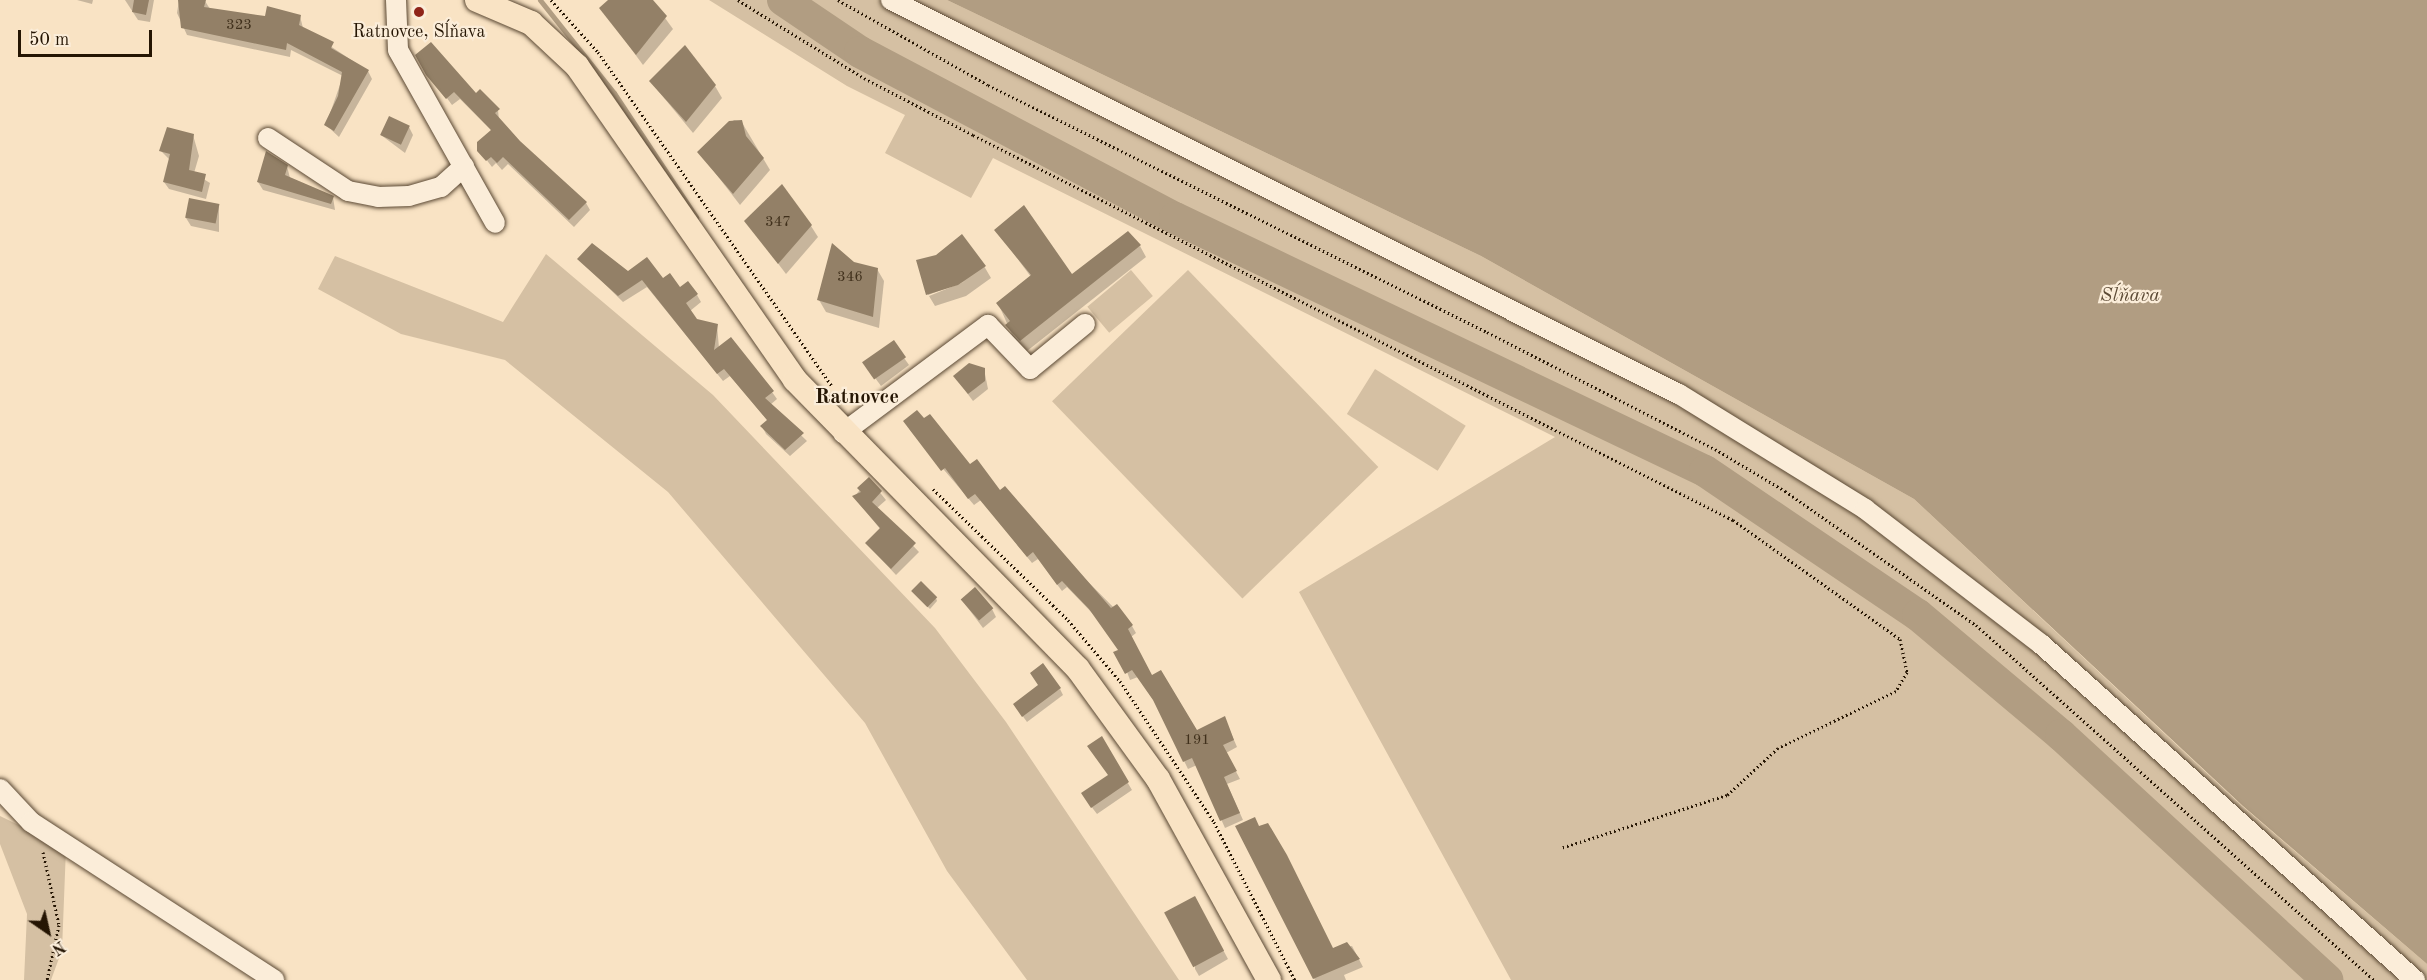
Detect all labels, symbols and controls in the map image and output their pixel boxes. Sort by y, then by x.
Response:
marker: Ratnovce, Sĺňava [412,5,426,19]
house number: 323 [226,17,252,35]
scale bar [21,18,154,56]
place label: Ratnovce, Sĺňava [353,21,485,43]
text: 50 m [29,31,69,49]
house number: 347 [765,214,791,232]
house number: 346 [837,269,863,287]
water label: Sĺňava [2100,284,2160,308]
district label: Ratnovce [815,385,899,411]
house number: 191 [1184,732,1210,750]
north arrow [18,902,78,962]
text: N [49,937,68,957]

